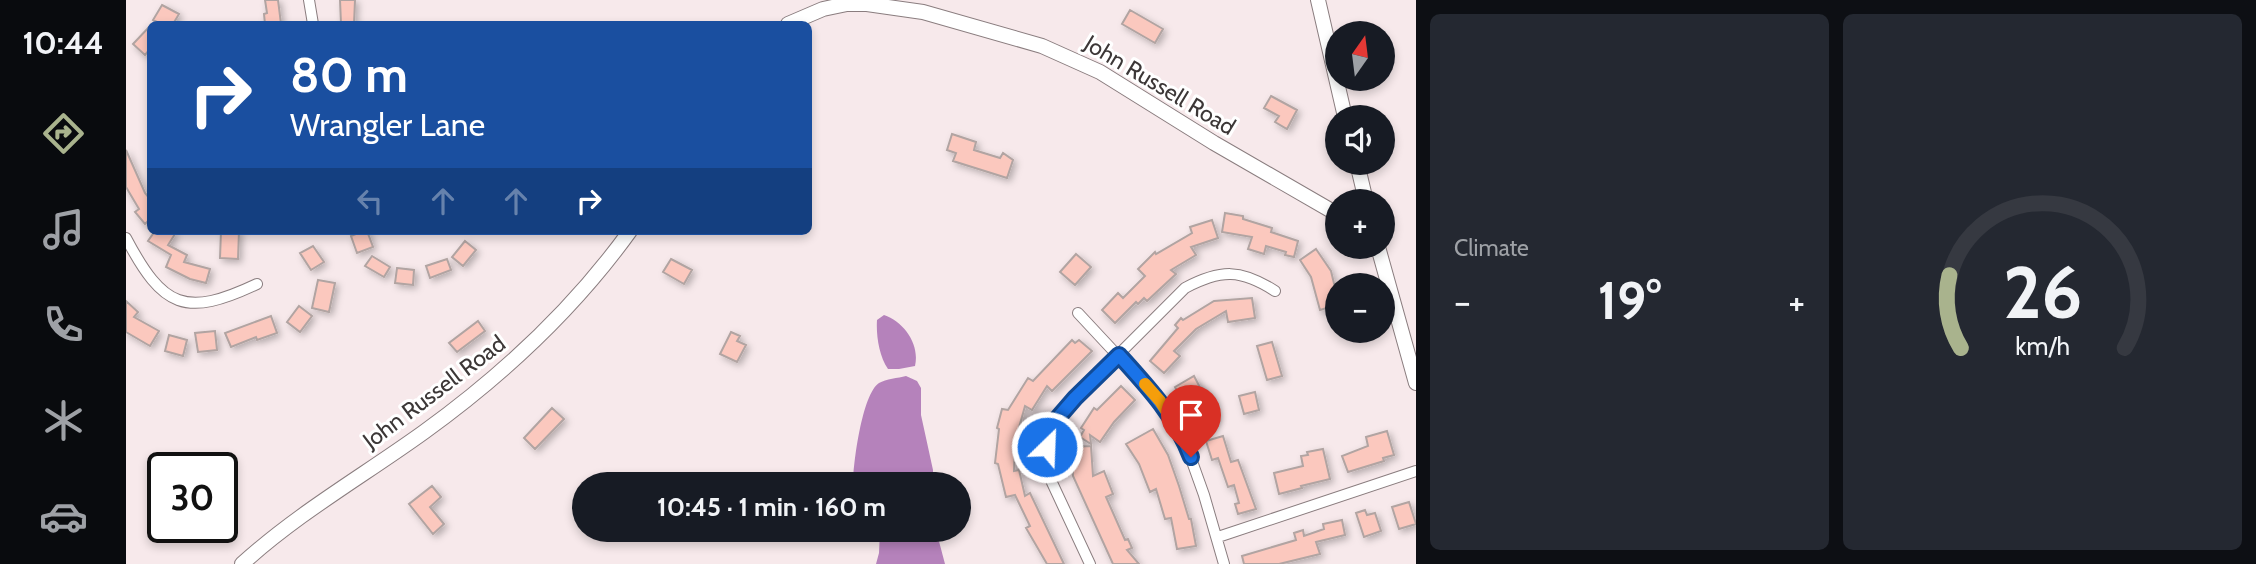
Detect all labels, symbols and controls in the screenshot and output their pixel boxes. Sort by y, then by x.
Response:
north arrow [1325,21,1395,91]
map controls [1325,21,1395,343]
text: 10:44 [22,23,104,62]
street label: John Russell Road [1079,28,1241,141]
text: 80 m [290,45,408,104]
icon: right [175,49,266,140]
text: Wrangler Lane [290,105,485,144]
button: sound [1325,105,1395,175]
icon: directions [39,109,88,158]
icon: left [351,182,389,220]
icon: ahead [424,182,462,220]
icon: ahead [497,182,535,220]
icon: right [570,182,608,220]
button: + [1325,189,1395,259]
icon: music [39,205,88,254]
text: Climate [1454,234,1529,262]
text: 26 [2003,248,2082,336]
text: 19° [1598,269,1661,332]
button: − [1325,273,1395,343]
text: − [1454,278,1471,325]
text: + [1788,278,1805,325]
icon: phone [39,300,88,349]
street label: John Russell Road [356,329,511,455]
text: km/h [2015,331,2070,361]
pin [1161,385,1221,457]
icon: climate [39,396,88,445]
icon: arrive [1172,396,1210,434]
position arrow [1010,410,1084,484]
speed limit sign: 30 [147,452,238,543]
text: 10:45 · 1 min · 160 m [657,491,886,523]
icon: car [39,492,88,541]

